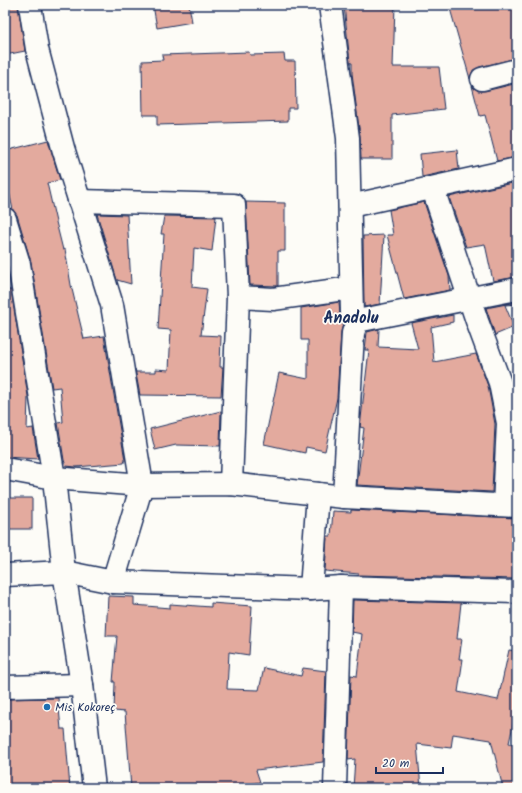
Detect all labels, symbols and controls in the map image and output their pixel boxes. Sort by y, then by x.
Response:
district label: Anadolu [323,306,379,331]
place label: Mis Kokoreç [55,698,116,717]
marker: Mis Kokoreç [42,702,52,712]
scale bar [376,749,443,775]
text: 20 m [382,754,410,773]

